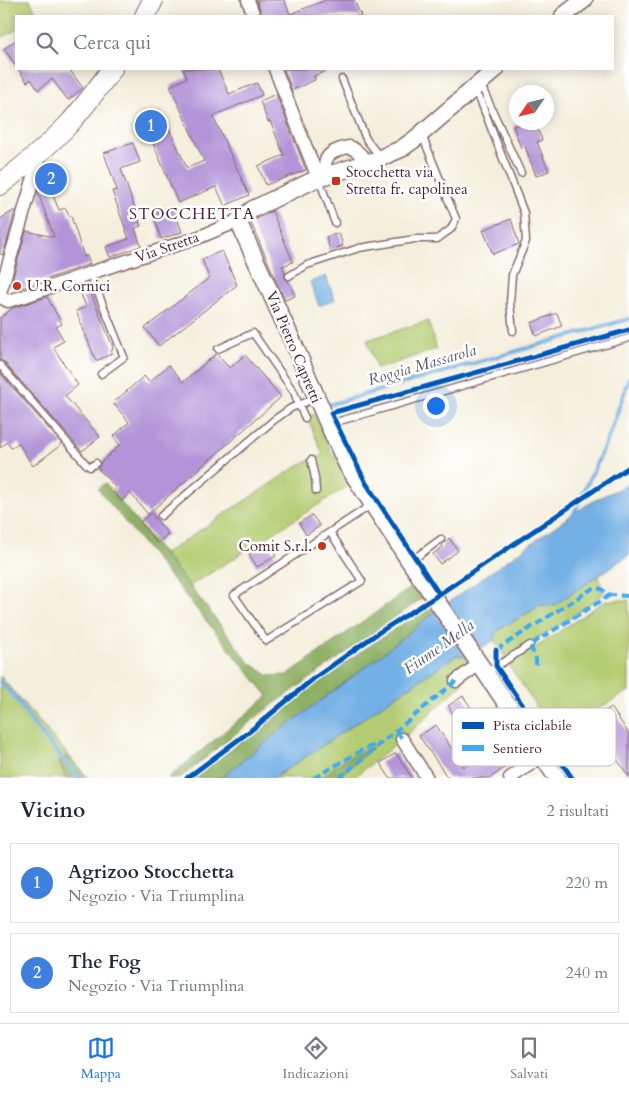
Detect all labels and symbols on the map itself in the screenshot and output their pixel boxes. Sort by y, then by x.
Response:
north arrow [509,85,554,130]
pin: 1 [135,107,167,145]
pin: 2 [35,160,67,198]
place label: Stocchetta via Stretta fr. capolinea [346,162,468,199]
marker: Stocchetta via Stretta fr. capolinea [330,175,342,187]
district label: STOCCHETTA [129,203,255,225]
street label: Via Stretta [132,227,202,267]
place label: U.R. Cornici [27,276,110,296]
marker: U.R. Cornici [11,280,23,292]
street label: Via Pietro Capretti [261,288,327,406]
water label: Roggia Massarola [365,339,479,391]
your location [423,393,449,419]
place label: Comit S.r.l. [239,536,312,556]
marker: Comit S.r.l. [316,540,328,552]
water label: Fiume Mella [399,615,479,679]
legend [452,708,616,766]
text: Pista ciclabile [493,716,572,735]
text: Sentiero [493,739,542,758]

